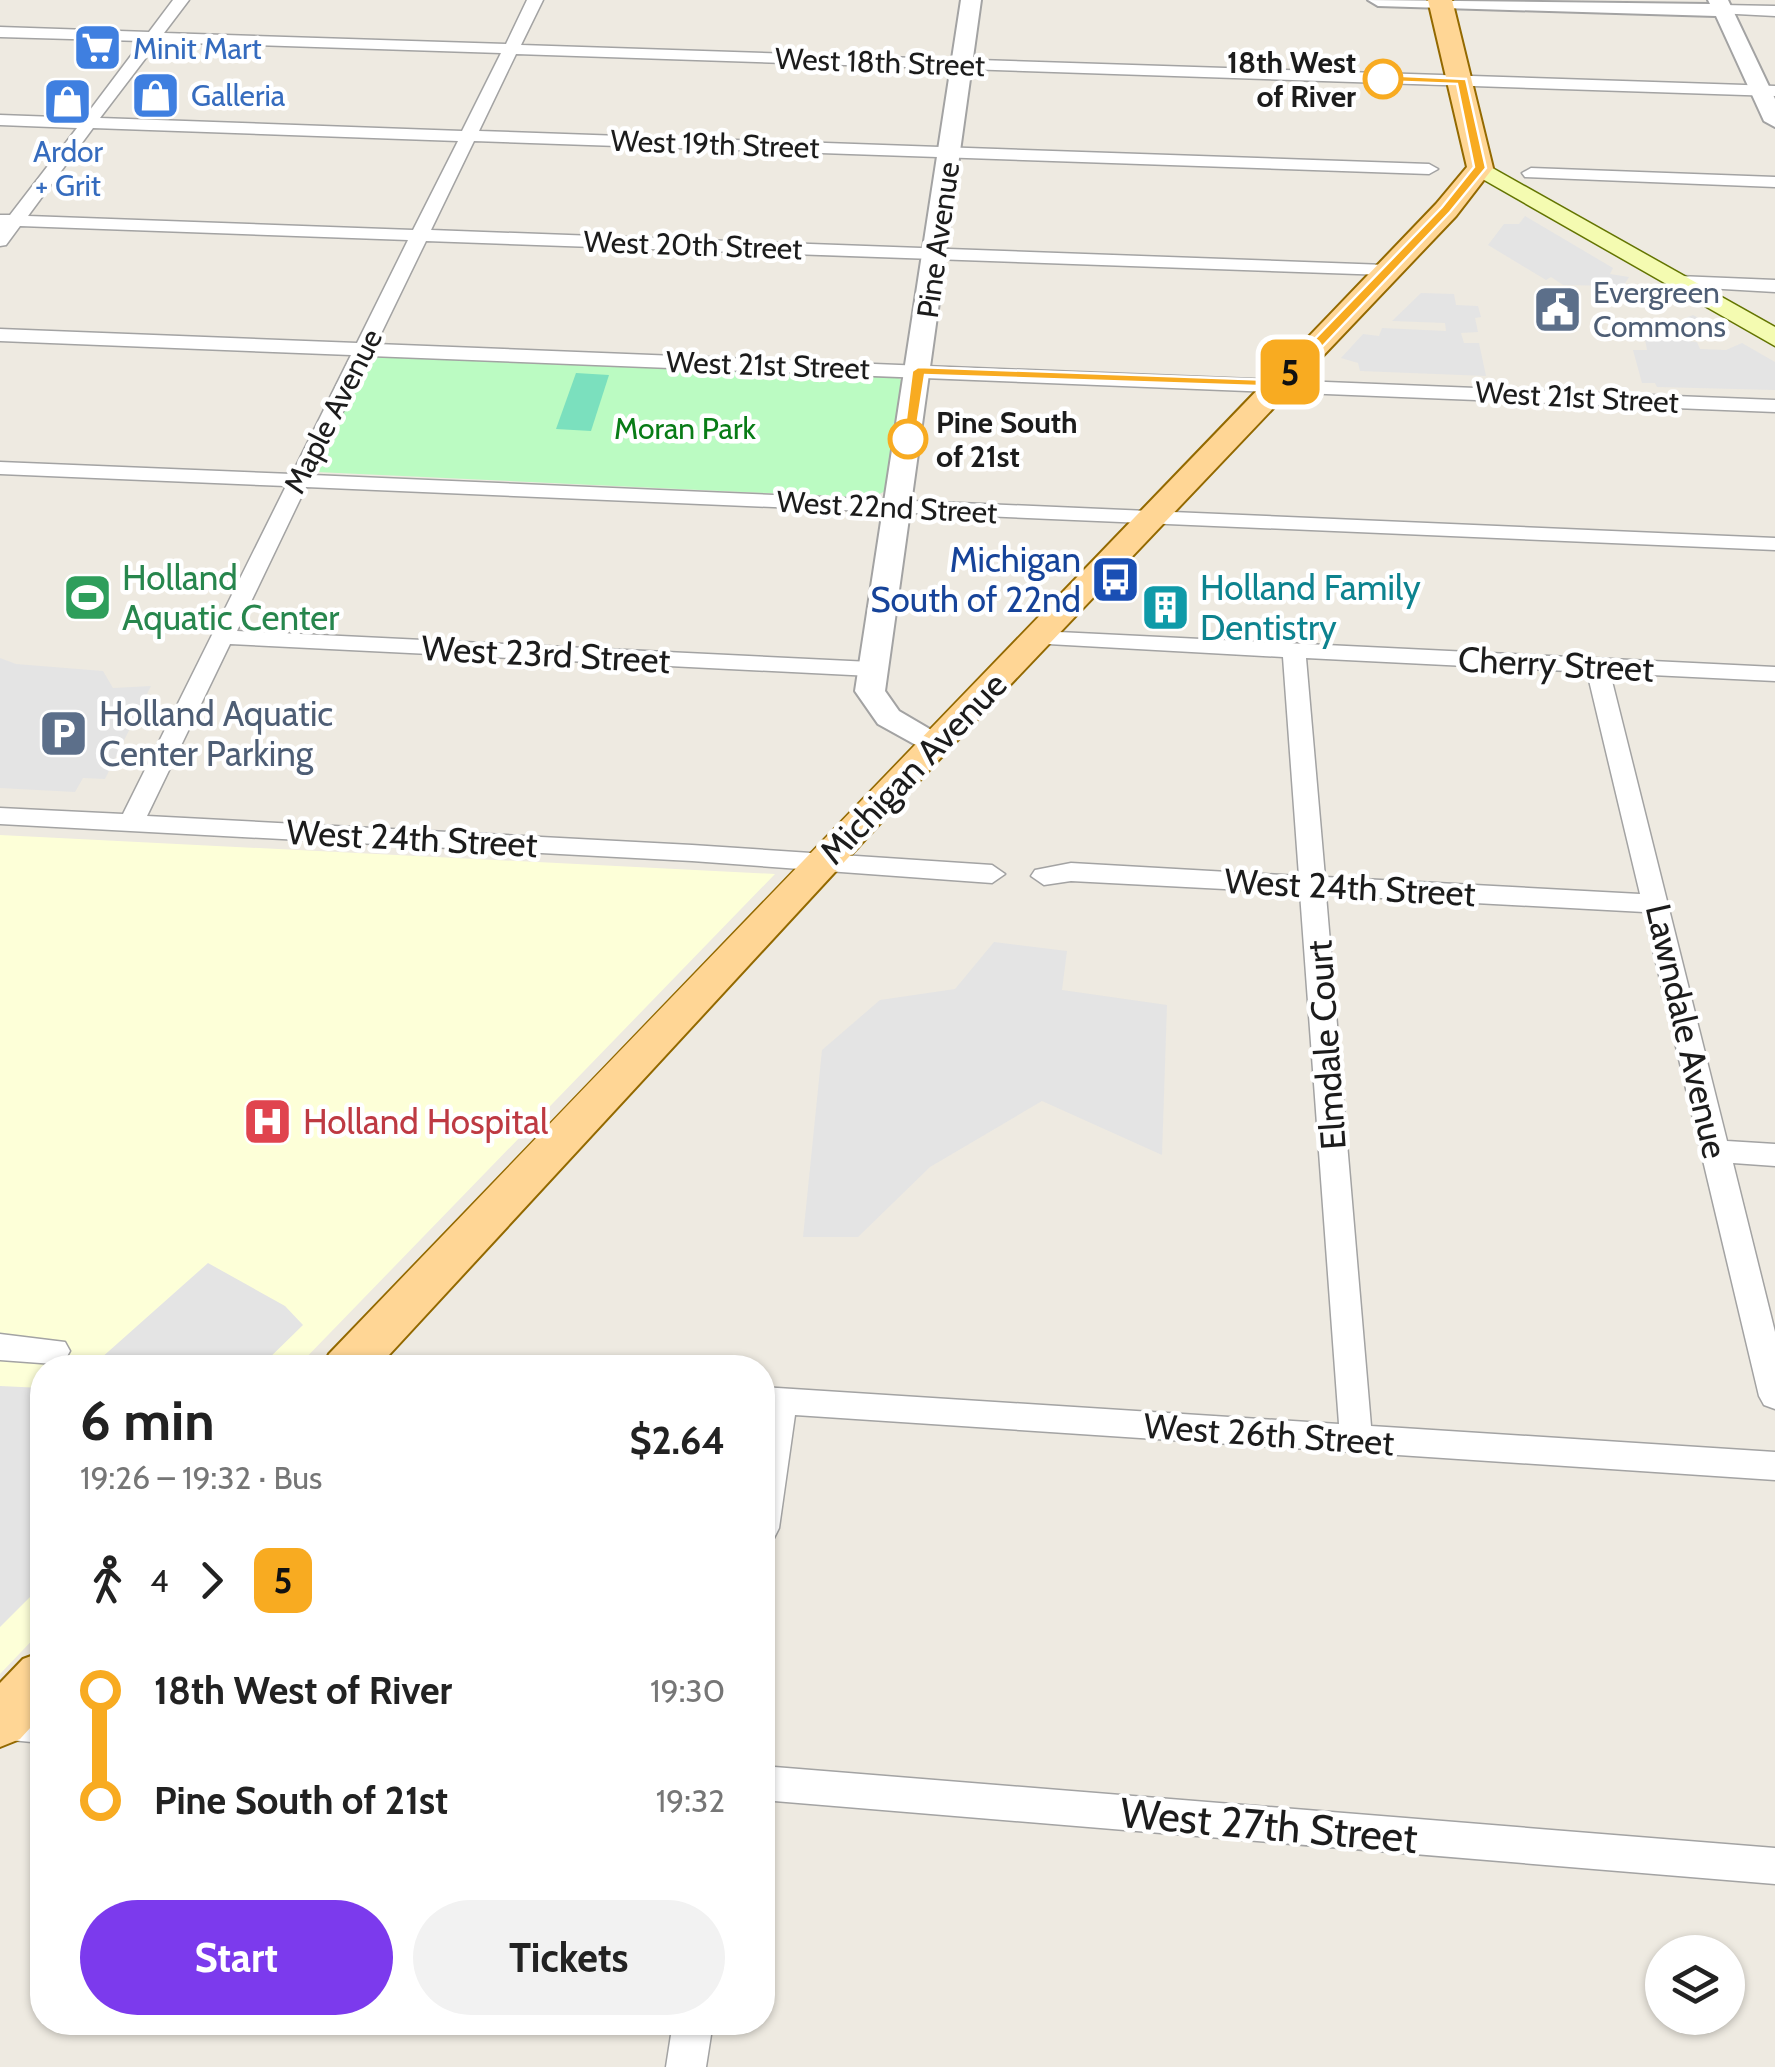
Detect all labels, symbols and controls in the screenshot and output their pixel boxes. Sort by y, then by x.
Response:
supermarket icon: Minit Mart [72,22,124,74]
place label: Minit Mart [133,30,262,67]
street label: West 18th Street [774,40,986,84]
place label: 18th West of River [1227,44,1356,115]
marker: 18th West of River [1364,60,1402,98]
shop icon: Galleria [130,69,182,121]
shop icon: Ardor + Grit [42,76,94,128]
place label: Galleria [191,77,286,114]
street label: West 19th Street [610,122,820,166]
place label: Ardor + Grit [33,133,104,204]
street label: Pine Avenue [909,160,967,320]
street label: West 20th Street [583,223,803,267]
place label: Evergreen Commons [1593,274,1726,345]
public building icon: Evergreen Commons [1532,283,1584,335]
street label: Maple Avenue [276,323,390,499]
line badge: 5 [1258,340,1322,404]
street label: West 21st Street [666,343,870,387]
text: 5 [1281,351,1299,394]
street label: West 21st Street [1474,373,1680,421]
place label: Pine South of 21st [936,404,1078,475]
park label: Moran Park [614,410,756,447]
marker: Pine South of 21st [889,420,927,458]
street label: West 22nd Street [776,483,998,531]
place label: Michigan South of 22nd [870,538,1081,621]
bus stop icon: Michigan South of 22nd [1090,553,1142,605]
place label: Holland Aquatic Center [122,556,339,639]
place label: Holland Family Dentistry [1200,566,1421,649]
sports icon: Holland Aquatic Center [61,571,113,623]
building icon: Holland Family Dentistry [1139,581,1191,633]
street label: West 23rd Street [421,626,672,682]
street label: Cherry Street [1457,637,1655,691]
street label: Michigan Avenue [811,663,1015,873]
place label: Holland Aquatic Center Parking [99,692,333,775]
parking icon: Holland Aquatic Center Parking [38,707,90,759]
street label: West 24th Street [286,810,539,866]
street label: West 24th Street [1224,859,1477,915]
street label: Lawndale Avenue [1637,900,1737,1162]
street label: Elmdale Court [1297,939,1355,1151]
hospital icon: Holland Hospital [242,1095,294,1147]
place label: Holland Hospital [303,1100,549,1143]
text: 6 min [80,1387,215,1454]
street label: West 26th Street [1142,1404,1396,1464]
text: $2.64 [629,1417,725,1464]
text: 19:26 – 19:32 · Bus [80,1458,322,1497]
icon: walk [80,1553,135,1608]
icon: forward [184,1553,239,1608]
text: 5 [274,1559,292,1602]
text: 4 [150,1561,169,1600]
text: 18th West of River [154,1667,452,1714]
text: 19:30 [650,1671,725,1710]
text: Pine South of 21st [154,1777,448,1824]
text: 19:32 [656,1781,725,1820]
street label: West 27th Street [1118,1786,1420,1864]
button: Start [80,1900,393,2015]
button: Tickets [413,1900,725,2015]
map controls [1645,1935,1745,2035]
button: layers [1645,1935,1745,2035]

